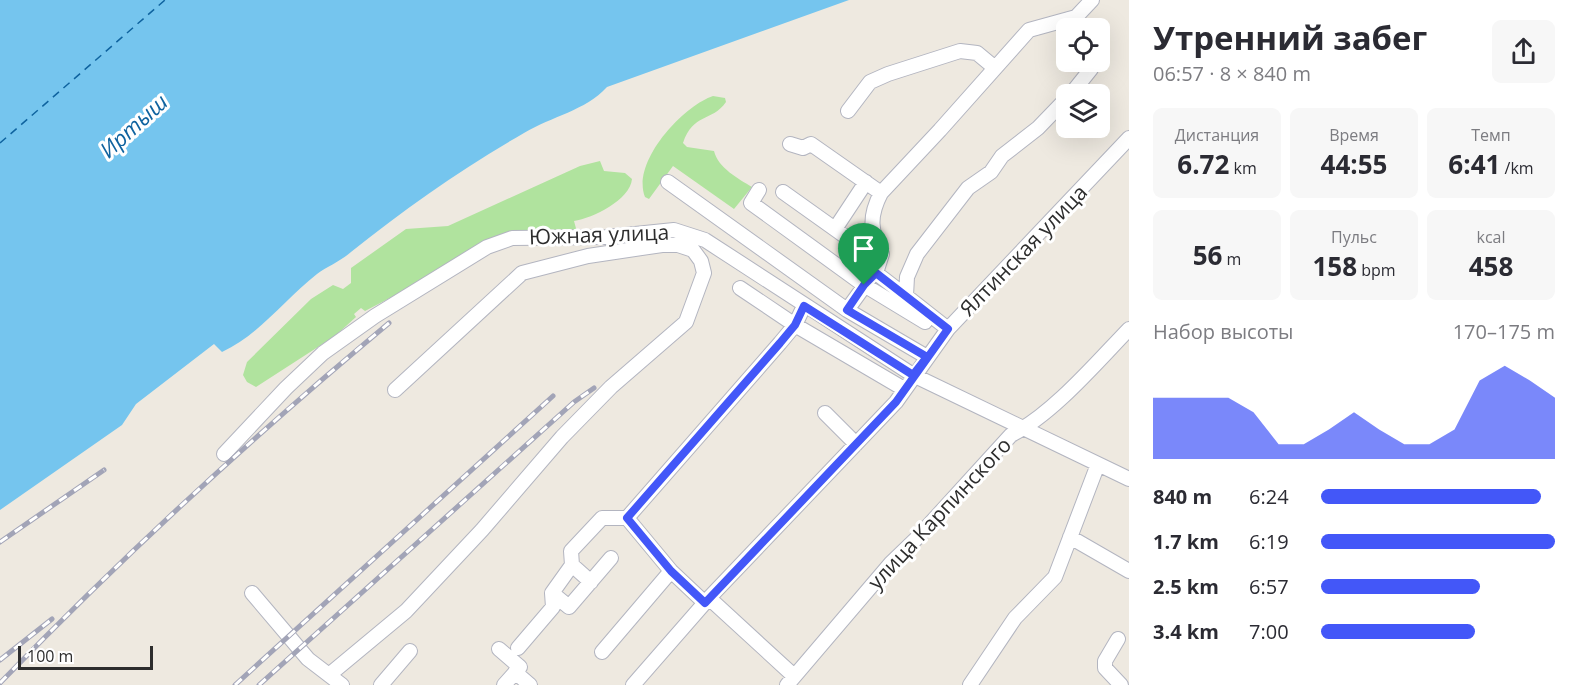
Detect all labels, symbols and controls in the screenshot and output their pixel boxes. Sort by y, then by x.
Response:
text: Утренний забег [1153,15,1427,60]
map controls [1056,18,1110,138]
button: locate [1056,18,1110,72]
button: share [1492,20,1555,83]
text: 06:57 · 8 × 840 m [1153,60,1311,87]
button: layers [1056,84,1110,138]
water label: Иртыш [92,86,174,164]
text: Дистанция [1175,124,1259,146]
text: Время [1329,124,1379,146]
text: Темп [1471,124,1511,146]
text: 6.72 [1177,146,1229,182]
text: 44:55 [1321,146,1387,182]
text: 6:41 [1448,146,1500,182]
text: km [1229,157,1257,179]
text: /km [1500,157,1534,179]
street label: Ялтинская улица [953,178,1093,322]
street label: Южная улица [528,218,670,250]
pin [838,223,889,285]
text: Пульс [1331,226,1377,248]
text: kcal [1477,226,1506,248]
icon: arrive [847,232,880,265]
text: 56 [1193,237,1222,273]
text: m [1222,248,1241,270]
text: 158 [1312,248,1357,284]
text: 458 [1469,248,1513,284]
text: bpm [1357,259,1396,281]
text: Набор высоты [1153,318,1293,345]
text: 170–175 m [1453,318,1555,345]
street label: улица Карпинского [861,431,1017,595]
text: 840 m [1153,483,1212,510]
text: 6:24 [1249,483,1289,510]
text: 1.7 km [1153,528,1219,555]
text: 6:19 [1249,528,1289,555]
text: 2.5 km [1153,573,1219,600]
text: 6:57 [1249,573,1289,600]
text: 3.4 km [1153,618,1219,645]
text: 7:00 [1249,618,1289,645]
scale bar [18,643,153,670]
text: 100 m [27,645,73,667]

